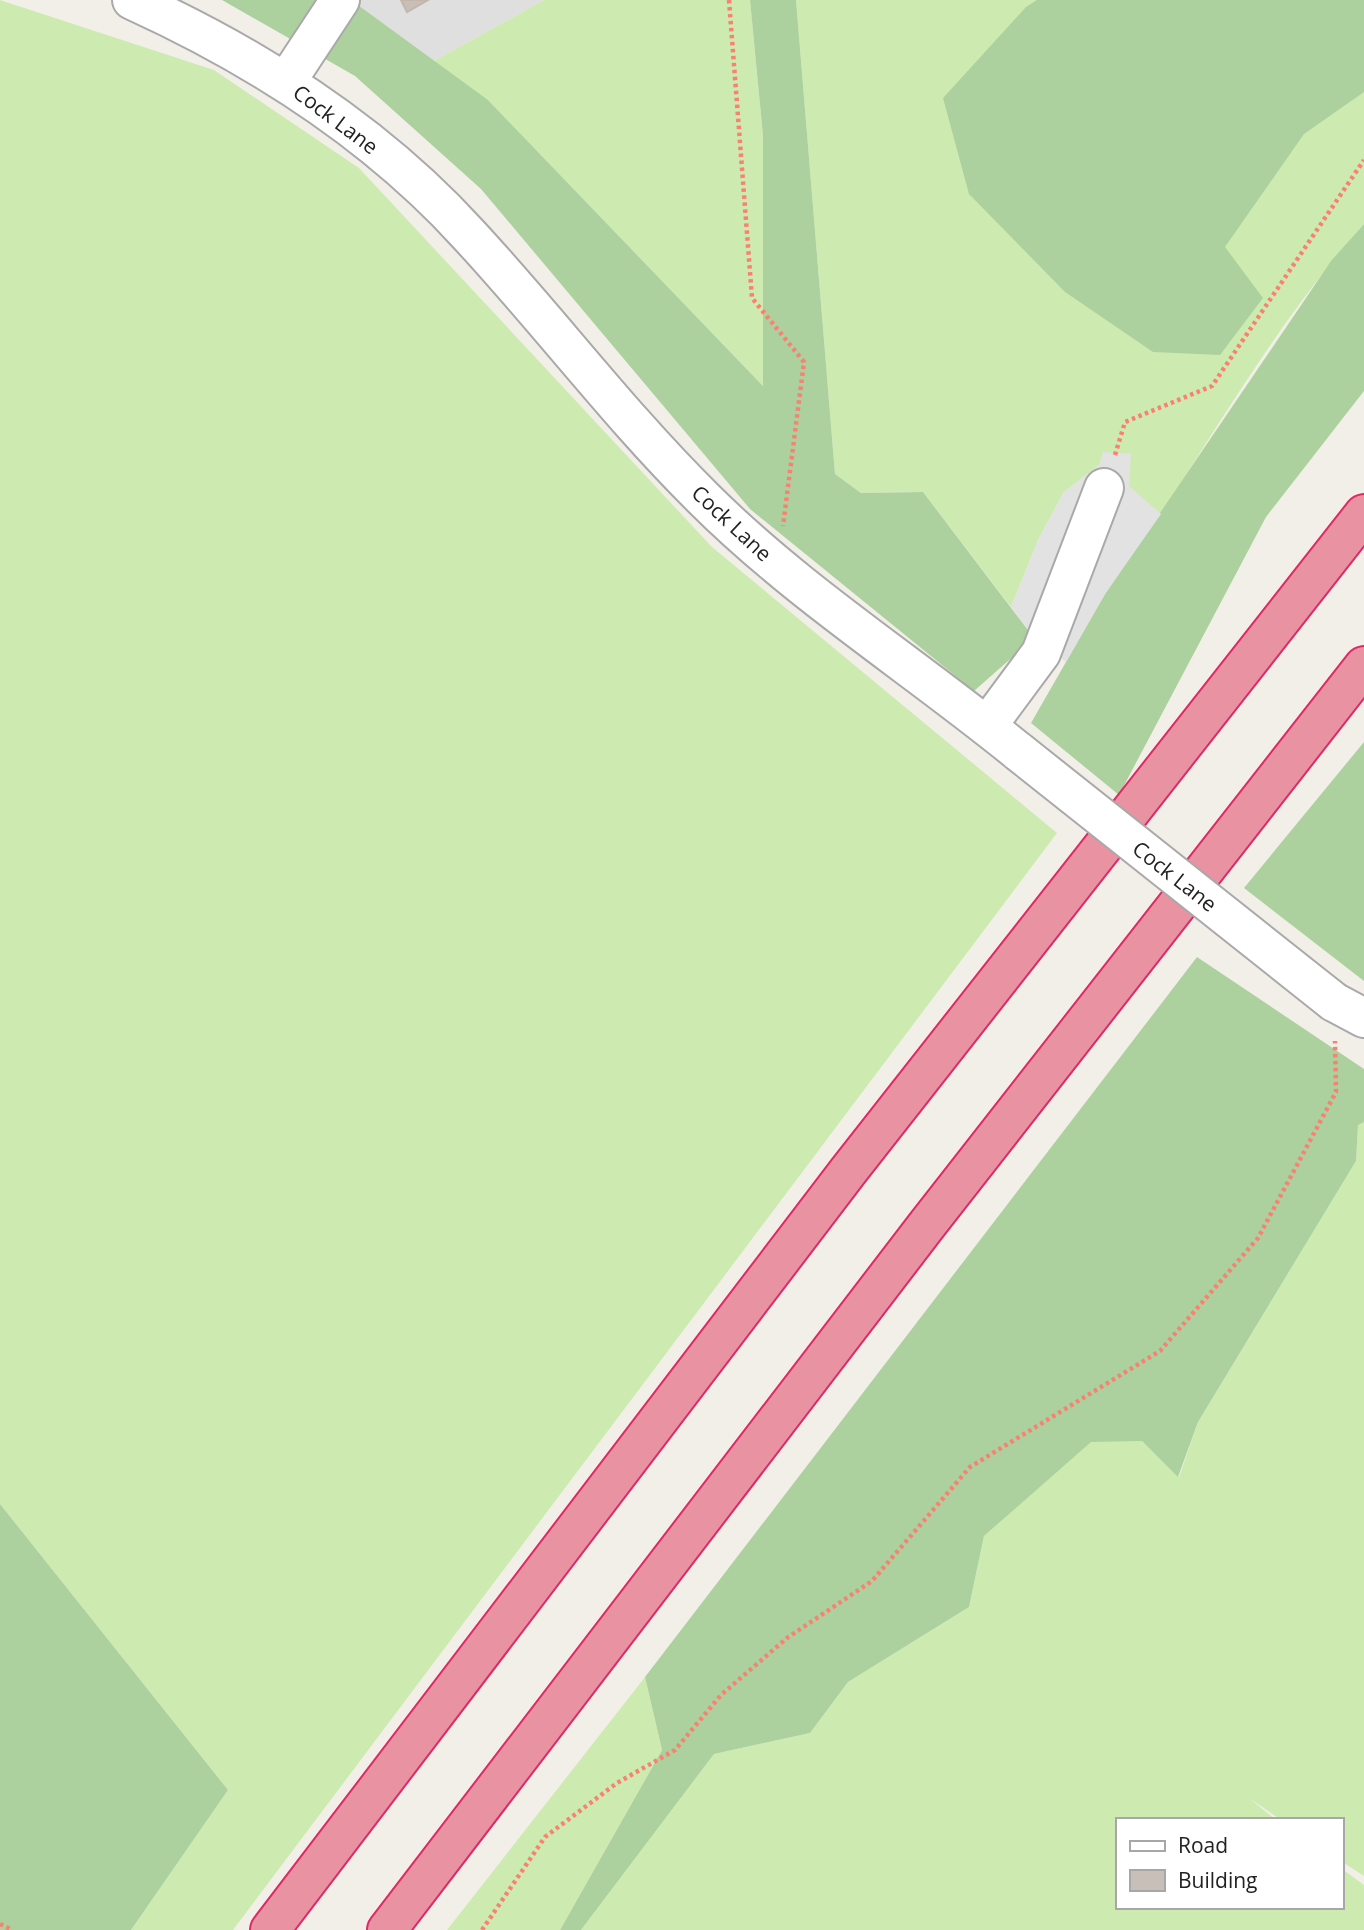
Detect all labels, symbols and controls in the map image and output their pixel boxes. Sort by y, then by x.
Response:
street label: Cock Lane [288,78,384,160]
street label: Cock Lane [686,479,778,567]
street label: Cock Lane [1127,834,1223,918]
legend [1116,1818,1343,1909]
text: Road [1178,1831,1228,1859]
text: Building [1178,1866,1257,1894]

